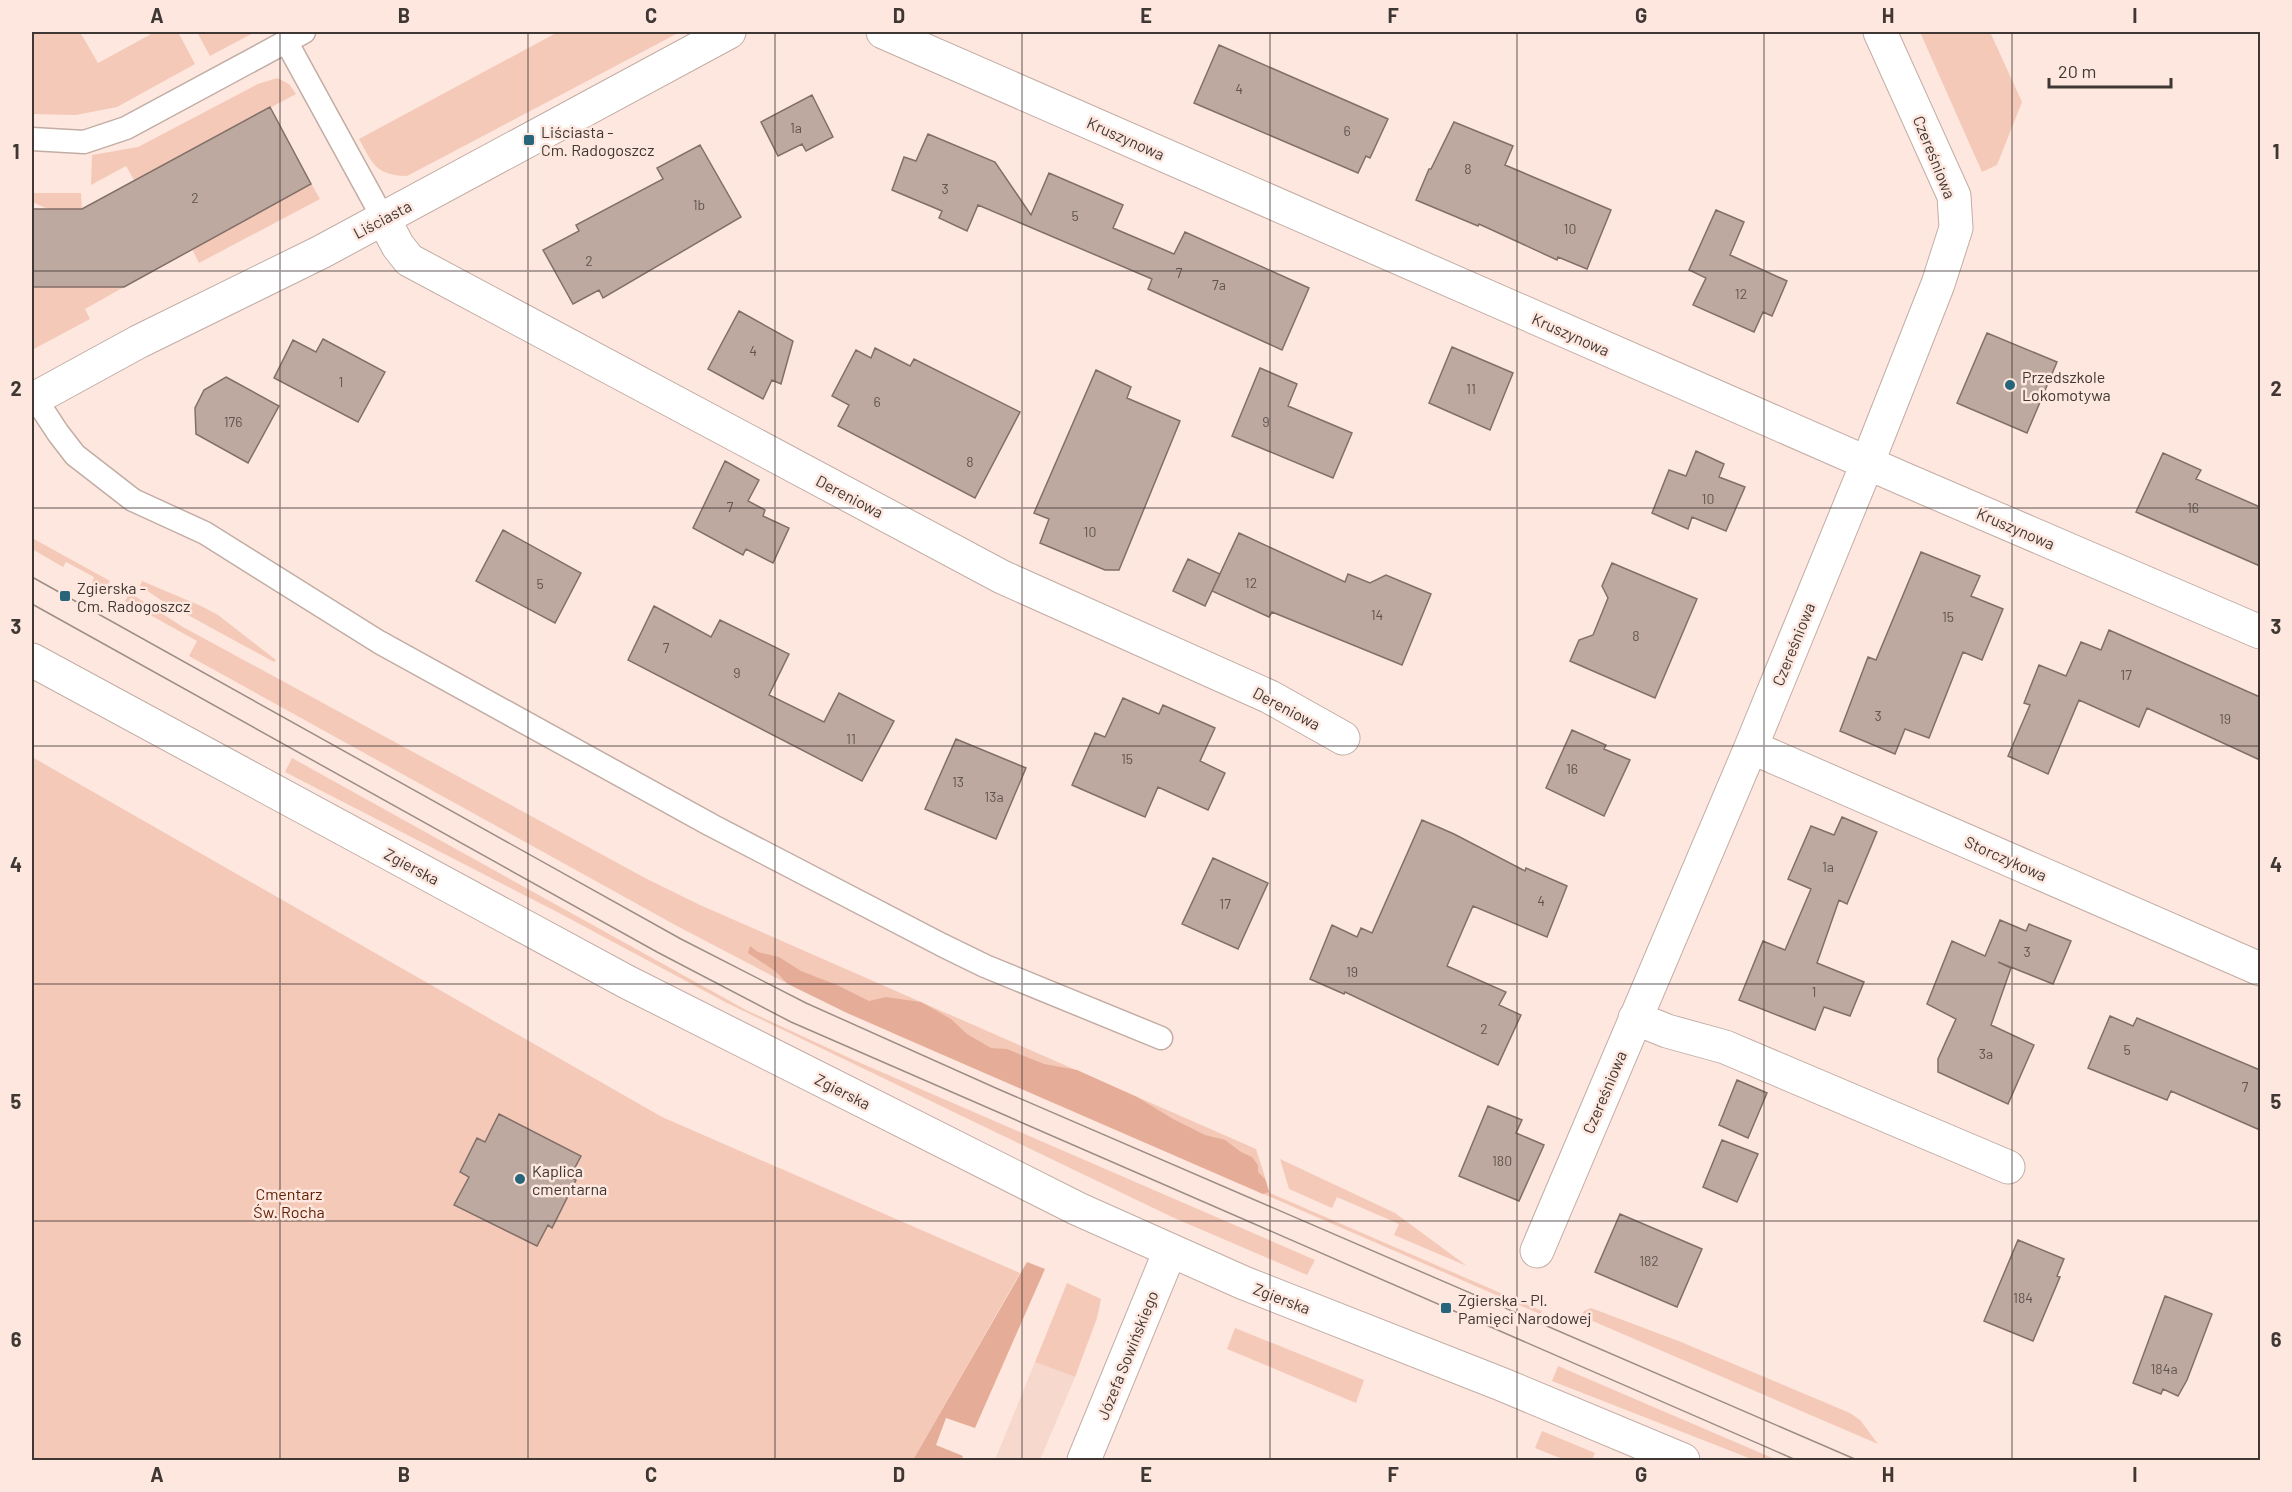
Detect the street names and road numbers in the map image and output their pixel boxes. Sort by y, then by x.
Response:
street label: Kruszynowa [1084,112,1168,164]
street label: Czereśniowa [1910,113,1960,201]
street label: Liściasta [350,196,414,242]
street label: Kruszynowa [1529,308,1613,360]
street label: Dereniowa [813,470,887,522]
street label: Kruszynowa [1974,503,2058,553]
street label: Czereśniowa [1768,600,1818,688]
street label: Dereniowa [1250,682,1324,734]
street label: Storczykowa [1962,831,2050,885]
street label: Zgierska [381,844,443,888]
street label: Czereśniowa [1578,1048,1630,1136]
street label: Zgierska [812,1069,874,1113]
street label: Zgierska [1251,1278,1313,1318]
street label: Józefa Sowińskiego [1092,1288,1162,1422]

